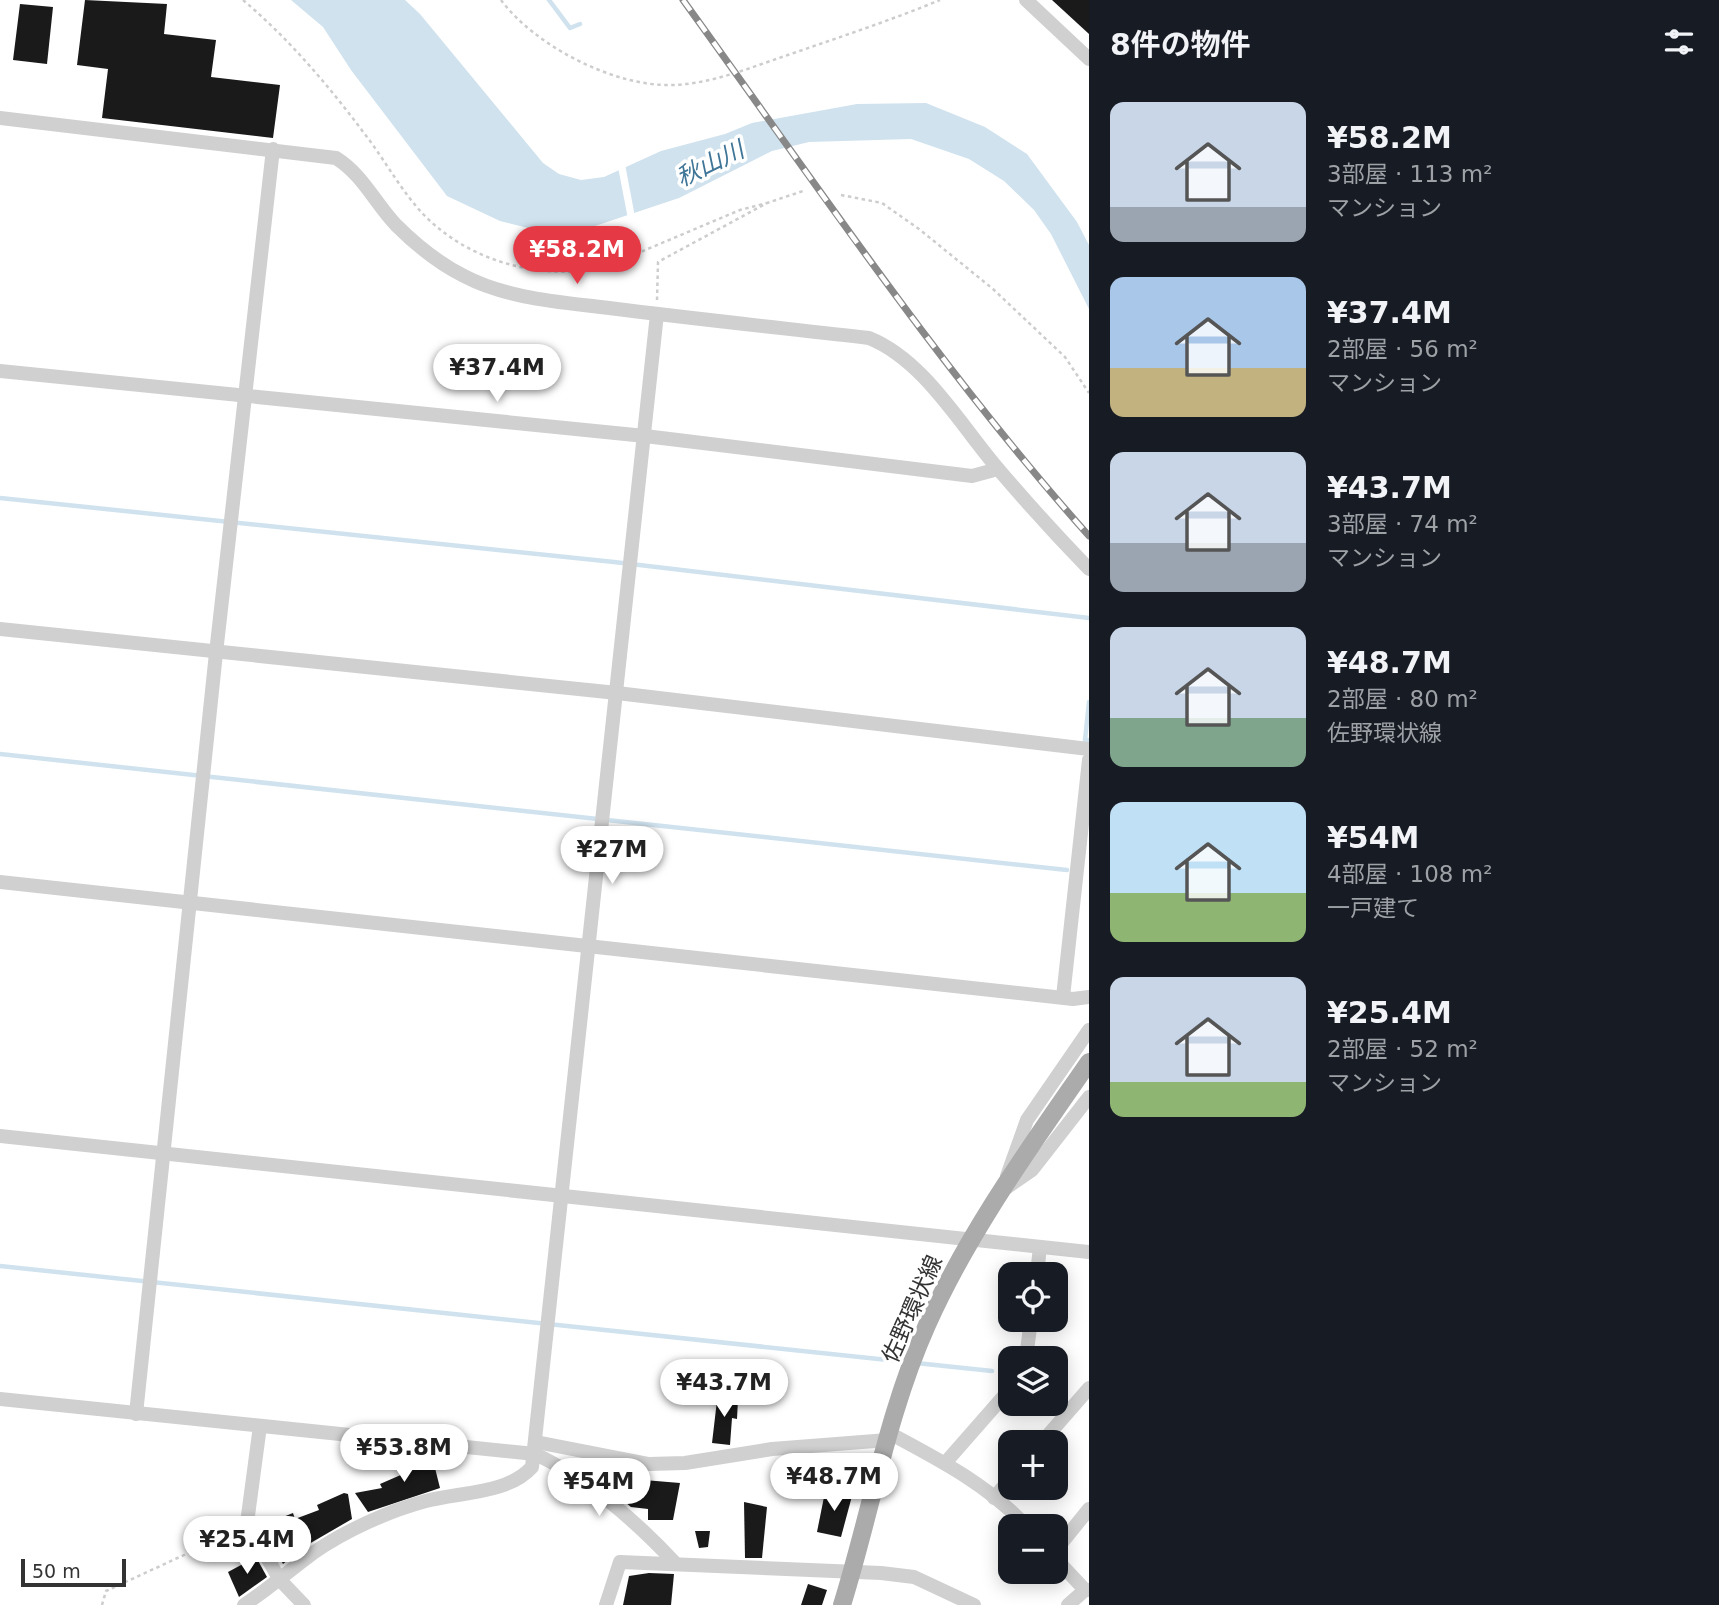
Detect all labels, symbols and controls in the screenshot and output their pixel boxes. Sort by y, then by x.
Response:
icon: filters [1660,23,1698,61]
text: 8件の物件 [1110,27,1251,62]
text: ¥58.2M [1327,120,1452,155]
icon: home [1166,130,1250,214]
water label: 秋山川 [672,134,751,192]
text: 3部屋 · 113 m² [1327,161,1492,187]
text: マンション [1327,195,1442,221]
pin: ¥58.2M [520,226,634,286]
text: ¥58.2M [529,236,625,262]
text: ¥37.4M [1327,295,1452,330]
icon: home [1166,305,1250,389]
text: 2部屋 · 56 m² [1327,336,1478,362]
pin: ¥37.4M [440,344,554,404]
text: ¥37.4M [449,354,545,380]
text: マンション [1327,370,1442,396]
text: ¥43.7M [1327,470,1452,505]
icon: home [1166,480,1250,564]
text: 3部屋 · 74 m² [1327,511,1478,537]
text: マンション [1327,545,1442,571]
text: ¥48.7M [1327,645,1452,680]
icon: home [1166,655,1250,739]
text: 2部屋 · 80 m² [1327,686,1478,712]
text: 佐野環状線 [1327,720,1442,746]
text: ¥54M [1327,820,1419,855]
pin: ¥27M [571,826,653,886]
icon: home [1166,830,1250,914]
text: ¥27M [577,836,647,862]
text: 4部屋 · 108 m² [1327,861,1492,887]
text: 一戸建て [1327,895,1419,921]
text: ¥25.4M [1327,995,1452,1030]
icon: home [1166,1005,1250,1089]
text: 2部屋 · 52 m² [1327,1036,1478,1062]
text: マンション [1327,1070,1442,1096]
street label: 佐野環状線 [877,1251,947,1367]
map controls [998,1262,1068,1584]
button: locate [998,1262,1068,1332]
button: layers [998,1346,1068,1416]
pin: ¥43.7M [667,1360,781,1419]
text: ¥43.7M [676,1369,772,1395]
pin: ¥53.8M [347,1424,461,1484]
button: + [998,1430,1068,1500]
text: ¥53.8M [356,1434,452,1460]
pin: ¥48.7M [777,1454,891,1513]
pin: ¥54M [558,1458,640,1518]
text: ¥48.7M [786,1463,882,1489]
text: ¥54M [564,1468,634,1494]
button: − [998,1514,1068,1584]
pin: ¥25.4M [190,1516,304,1576]
text: ¥25.4M [199,1526,295,1552]
scale bar [21,1556,126,1588]
text: 50 m [32,1560,81,1582]

